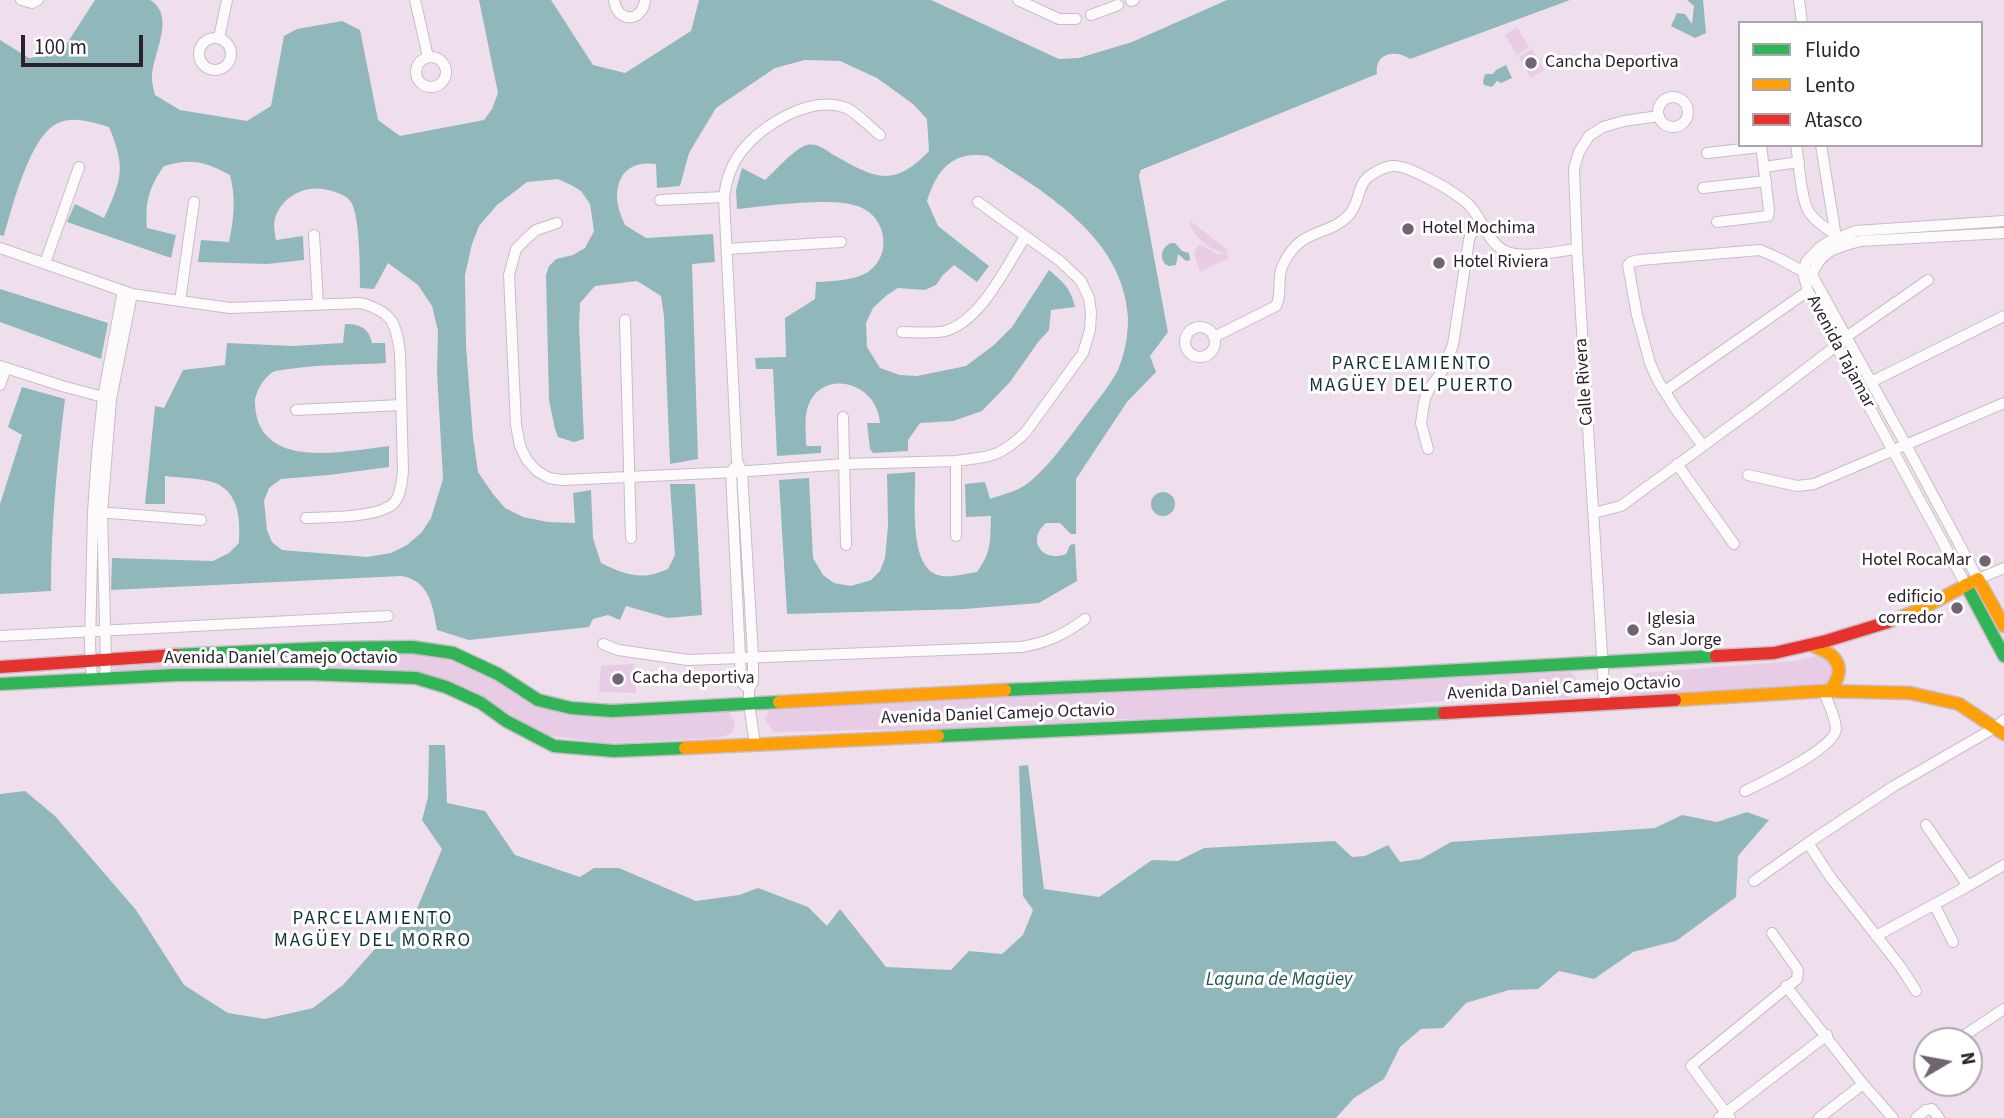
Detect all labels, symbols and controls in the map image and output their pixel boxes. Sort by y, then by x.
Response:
scale bar [24,21,147,65]
legend [1738,21,1983,147]
text: 100 m [34,32,87,62]
text: Fluido [1805,35,1860,65]
place label: Cancha Deportiva [1545,52,1678,74]
marker: Cancha Deportiva [1523,55,1539,71]
text: Lento [1805,70,1855,100]
text: Atasco [1805,105,1863,135]
place label: Hotel Mochima [1422,218,1535,240]
marker: Hotel Mochima [1400,221,1416,237]
place label: Hotel Riviera [1453,252,1548,274]
marker: Hotel Riviera [1431,255,1447,271]
street label: Avenida Tajamar [1801,292,1879,412]
street label: Calle Rivera [1571,337,1599,427]
district label: PARCELAMIENTO MAGÜEY DEL PUERTO [1311,354,1513,398]
place label: Hotel RocaMar [1862,550,1971,572]
marker: Hotel RocaMar [1977,553,1993,569]
place label: edificio corredor [1878,587,1943,630]
marker: edificio corredor [1949,600,1965,616]
place label: Iglesia San Jorge [1647,609,1721,652]
marker: Iglesia San Jorge [1625,622,1641,638]
street label: Avenida Daniel Camejo Octavio [164,648,398,670]
place label: Cacha deportiva [632,668,755,690]
marker: Cacha deportiva [610,671,626,687]
street label: Avenida Daniel Camejo Octavio [1447,672,1681,706]
street label: Avenida Daniel Camejo Octavio [881,700,1115,730]
district label: PARCELAMIENTO MAGÜEY DEL MORRO [276,909,470,953]
water label: Laguna de Magüey [1206,970,1352,992]
north arrow [1913,1027,1983,1097]
text: N [1953,1050,1982,1067]

